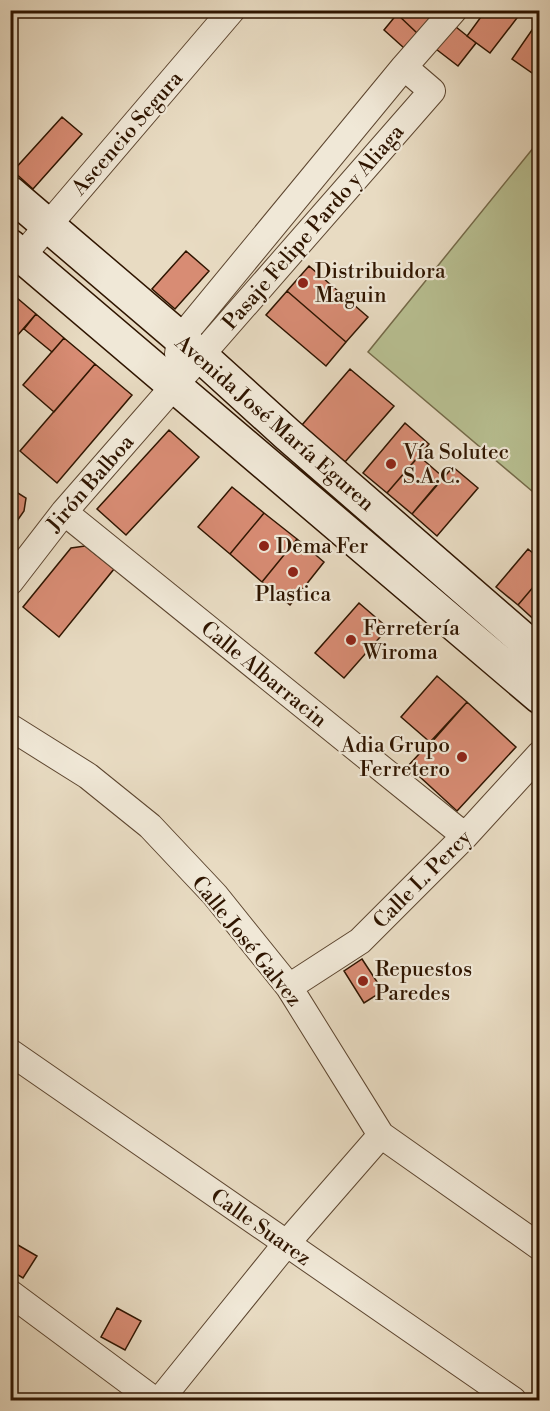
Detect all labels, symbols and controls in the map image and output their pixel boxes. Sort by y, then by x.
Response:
street label: Ascencio Segura [66,66,189,202]
street label: Pasaje Felipe Pardo y Aliaga [217,119,410,336]
place label: Distribuidora Maguin [315,259,446,309]
marker: Distribuidora Maguin [296,276,310,290]
street label: Avenida José María Eguren [169,330,380,518]
street label: Jirón Balboa [41,430,140,538]
place label: Vía Solutec S.A.C. [402,440,509,490]
marker: Vía Solutec S.A.C. [384,457,398,471]
place label: Dema Fer [276,534,368,560]
marker: Dema Fer [257,539,271,553]
marker: Plastica [286,565,300,579]
place label: Plastica [255,582,331,608]
street label: Calle Albarracin [195,616,332,734]
place label: Ferretería Wiroma [362,616,460,666]
marker: Ferretería Wiroma [344,633,358,647]
place label: Adia Grupo Ferretero [340,733,450,783]
marker: Adia Grupo Ferretero [455,750,469,764]
street label: Calle L. Percy [368,824,478,934]
street label: Calle José Galvez [186,871,307,1012]
place label: Repuestos Paredes [375,957,472,1007]
marker: Repuestos Paredes [356,974,370,988]
street label: Calle Suarez [205,1184,316,1272]

